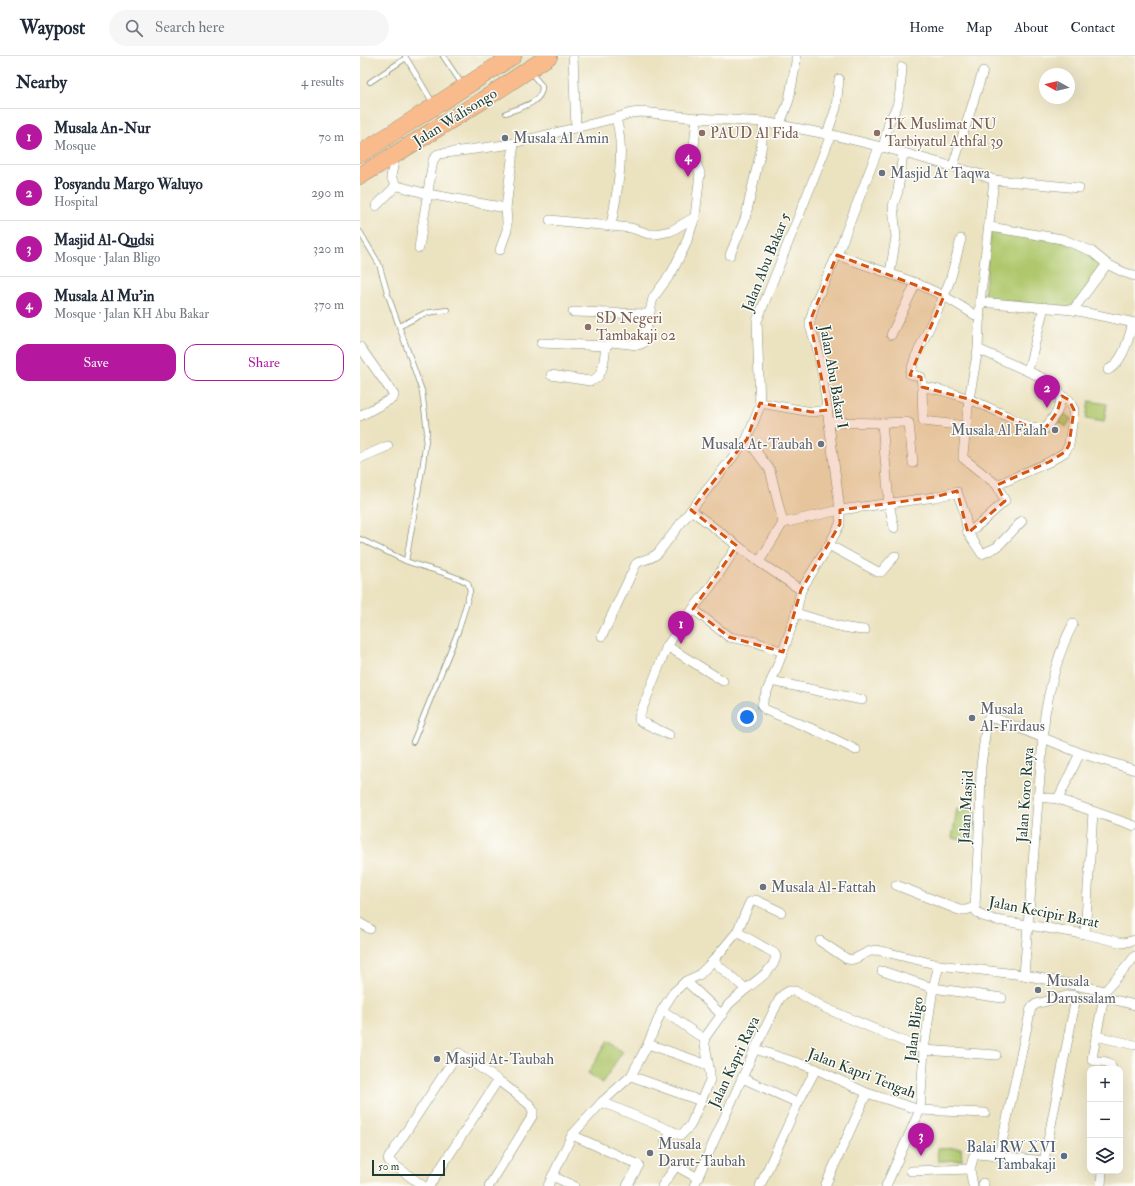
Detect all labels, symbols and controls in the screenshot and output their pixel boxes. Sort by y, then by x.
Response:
search box [109,10,389,46]
text: Waypost [20,16,85,40]
icon: search [123,17,145,39]
text: Search here [155,18,224,37]
text: Home [909,19,944,36]
text: Map [966,19,992,36]
text: About [1014,19,1048,36]
text: Contact [1070,19,1115,36]
north arrow [1039,68,1075,104]
text: Nearby [16,72,67,93]
text: 4 results [301,74,344,90]
street label: Jalan Walisongo [409,84,501,152]
place label: TK Muslimat NU Tarbiyatul Athfal 39 [885,115,1004,151]
text: Musala An-Nur [54,119,151,138]
place label: PAUD Al Fida [710,124,800,143]
marker: PAUD Al Fida [697,128,707,138]
marker: TK Muslimat NU Tarbiyatul Athfal 39 [872,128,882,138]
text: 1 [27,129,31,145]
text: 70 m [319,129,344,145]
place label: Musala Al Amin [513,129,609,148]
marker: Musala Al Amin [500,133,510,143]
text: Mosque [54,138,96,154]
pin: 4 [675,144,701,177]
place label: Masjid At Taqwa [890,164,991,183]
marker: Masjid At Taqwa [877,168,887,178]
text: Posyandu Margo Waluyo [54,175,203,194]
text: 2 [26,185,32,201]
text: 290 m [311,185,344,201]
text: Hospital [54,194,98,210]
street label: Jalan Abu Bakar 5 [738,210,796,316]
text: Masjid Al-Qudsi [54,231,154,250]
text: 3 [27,241,32,257]
text: 320 m [313,241,344,257]
text: Mosque · Jalan Bligo [54,250,160,266]
text: Musala Al Mu'in [54,287,155,306]
text: 4 [25,297,33,313]
text: 370 m [314,297,344,313]
text: Mosque · Jalan KH Abu Bakar [54,306,209,322]
place label: SD Negeri Tambakaji 02 [596,309,676,345]
marker: SD Negeri Tambakaji 02 [583,322,593,332]
street label: Jalan Abu Bakar I [814,323,852,430]
button: Save [16,344,176,381]
button: Share [184,344,344,381]
pin: 2 [1034,375,1060,408]
place label: Musala Al Falah [951,421,1047,440]
marker: Musala Al Falah [1050,425,1060,435]
place label: Musala At-Taubah [701,435,813,454]
marker: Musala At-Taubah [816,439,826,449]
pin: 1 [668,611,694,644]
place label: Musala Al-Firdaus [979,700,1045,736]
your location [737,707,757,727]
marker: Musala Al-Firdaus [967,713,977,723]
street label: Jalan Koro Raya [1013,746,1039,844]
street label: Jalan Masjid [955,769,979,845]
place label: Musala Al-Fattah [771,878,876,897]
marker: Musala Al-Fattah [758,882,768,892]
street label: Jalan Kecipir Barat [986,892,1101,934]
place label: Musala Darussalam [1046,972,1116,1008]
marker: Musala Darussalam [1033,985,1043,995]
street label: Jalan Bligo [901,996,929,1064]
street label: Jalan Kapri Raya [704,1012,765,1113]
street label: Jalan Kapri Tengah [804,1044,919,1104]
place label: Masjid At-Taubah [445,1050,554,1069]
marker: Masjid At-Taubah [432,1054,442,1064]
map controls [1087,1066,1123,1174]
button: + [1087,1066,1123,1102]
button: − [1087,1102,1123,1138]
pin: 3 [908,1123,934,1156]
place label: Musala Darut-Taubah [658,1135,746,1171]
place label: Balai RW XVI Tambakaji [966,1138,1056,1174]
button: layers [1087,1138,1123,1174]
marker: Musala Darut-Taubah [645,1148,655,1158]
marker: Balai RW XVI Tambakaji [1059,1151,1069,1161]
scale bar [372,1158,445,1177]
text: 50 m [378,1160,399,1173]

